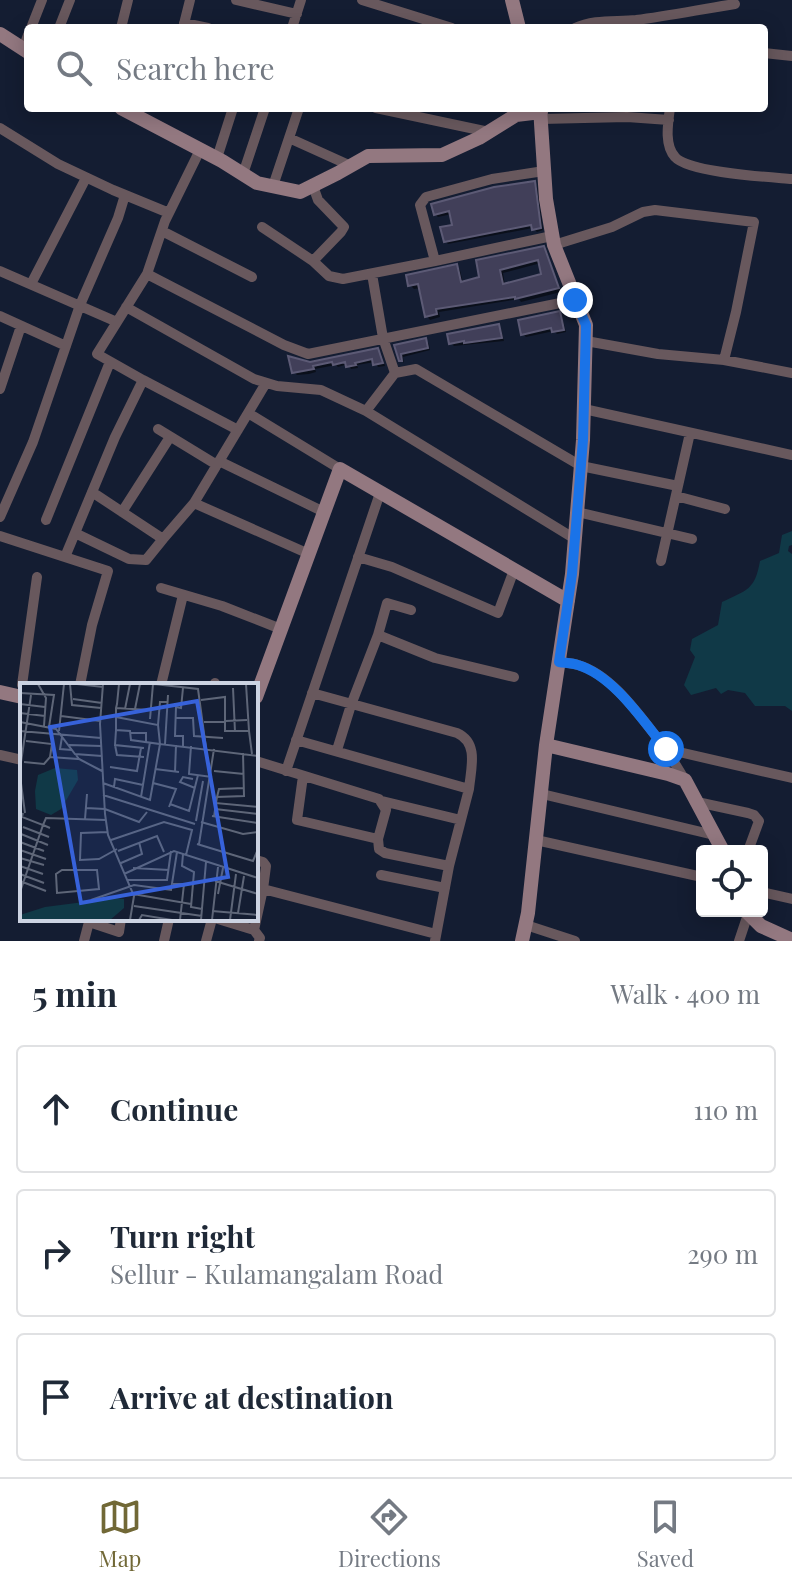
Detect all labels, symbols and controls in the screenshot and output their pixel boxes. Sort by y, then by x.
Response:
search box [24,24,768,112]
icon: search [52,46,96,90]
text: Search here [116,48,275,88]
route end [557,282,593,318]
inset map [20,683,258,921]
route start [648,731,684,767]
map controls [696,845,768,917]
button: locate [696,845,768,917]
text: 5 min [32,970,117,1016]
text: Walk · 400 m [611,976,760,1011]
icon: ahead [34,1087,78,1131]
text: Continue [110,1089,238,1129]
text: 110 m [694,1092,758,1127]
text: Turn right [110,1216,255,1256]
icon: right [34,1231,78,1275]
text: 290 m [687,1236,758,1271]
text: Sellur - Kulamangalam Road [110,1256,443,1291]
icon: arrive [34,1375,78,1419]
text: Arrive at destination [110,1377,393,1417]
tab: Map [98,1495,142,1573]
tab: Directions [338,1495,441,1573]
tab: Saved [637,1495,694,1573]

